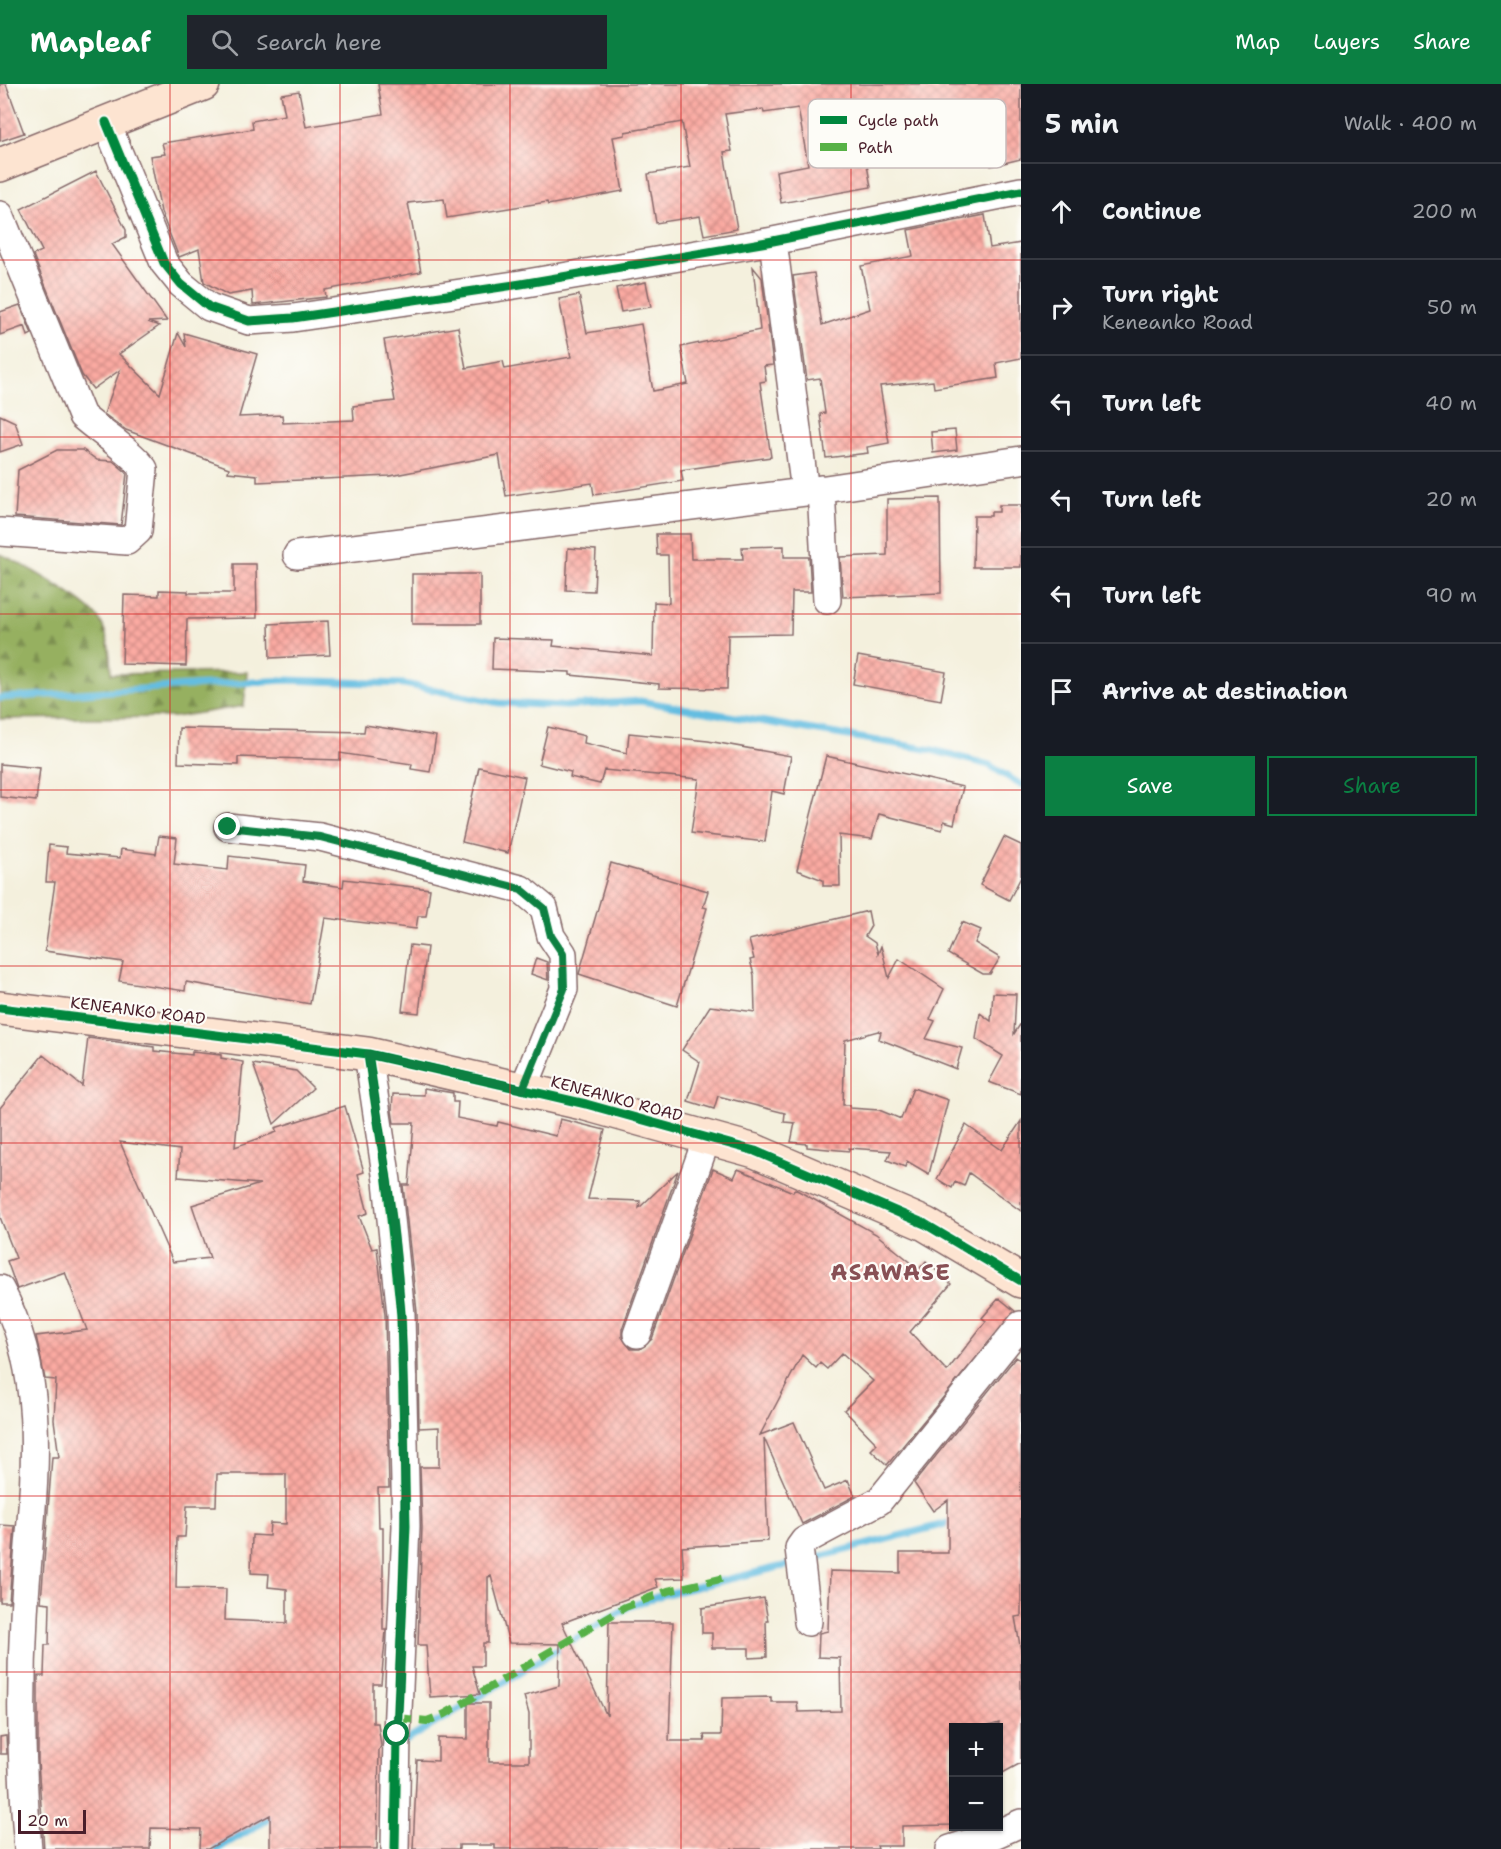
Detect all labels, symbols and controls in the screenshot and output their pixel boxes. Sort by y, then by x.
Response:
search box [187,15,607,69]
text: Mapleaf [30,23,151,61]
icon: search [208,26,241,59]
text: Search here [256,28,382,57]
text: Map [1235,28,1280,56]
text: Layers [1313,28,1380,56]
text: Share [1413,28,1471,56]
legend [808,99,1006,168]
text: 5 min [1045,106,1119,141]
text: Cycle path [858,110,939,131]
text: Walk · 400 m [1344,110,1477,136]
text: Path [858,137,893,158]
icon: ahead [1045,195,1078,228]
text: Continue [1102,197,1202,226]
text: 200 m [1412,198,1477,224]
text: Turn right [1102,280,1219,309]
icon: right [1045,291,1078,324]
text: 50 m [1427,294,1477,320]
text: Keneanko Road [1102,309,1253,335]
icon: left [1045,387,1078,420]
text: Turn left [1102,389,1201,418]
text: 40 m [1425,390,1477,416]
icon: left [1045,483,1078,516]
text: Turn left [1102,485,1201,514]
text: 20 m [1426,486,1477,512]
icon: left [1045,579,1078,612]
text: Turn left [1102,581,1201,610]
text: 90 m [1425,582,1477,608]
icon: arrive [1045,675,1078,708]
text: Arrive at destination [1102,677,1348,706]
button: Save [1045,756,1255,816]
button: Share [1267,756,1477,816]
route end [214,813,240,839]
street label: KENEANKO ROAD [69,992,207,1029]
street label: KENEANKO ROAD [549,1071,685,1126]
district label: ASAWASE [831,1258,951,1287]
route start [383,1720,409,1746]
map controls [949,1723,1003,1831]
button: + [949,1723,1003,1777]
button: − [949,1777,1003,1831]
scale bar [18,1807,86,1834]
text: 20 m [27,1810,68,1831]

